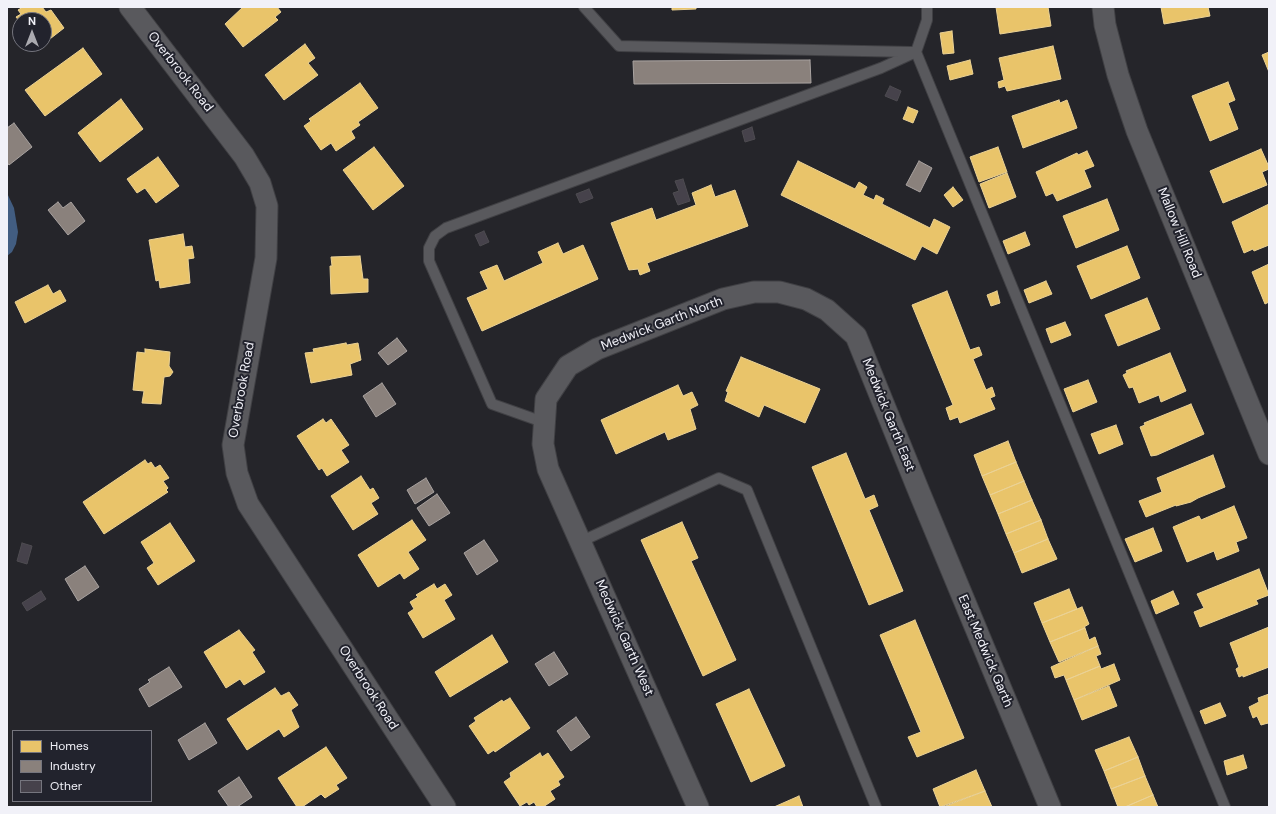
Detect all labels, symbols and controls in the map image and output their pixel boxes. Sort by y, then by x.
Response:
north arrow [12,12,52,52]
text: N [28,14,36,28]
street label: Overbrook Road [144,29,216,115]
street label: Mallow Hill Road [1154,186,1204,280]
street label: Medwick Garth North [599,294,725,354]
street label: Overbrook Road [226,341,258,439]
street label: Medwick Garth East [858,356,918,474]
street label: Medwick Garth West [591,578,657,698]
street label: East Medwick Garth [954,593,1016,709]
street label: Overbrook Road [335,643,401,733]
legend [12,730,152,802]
text: Homes [50,738,89,754]
text: Industry [50,758,96,774]
text: Other [50,778,82,794]

